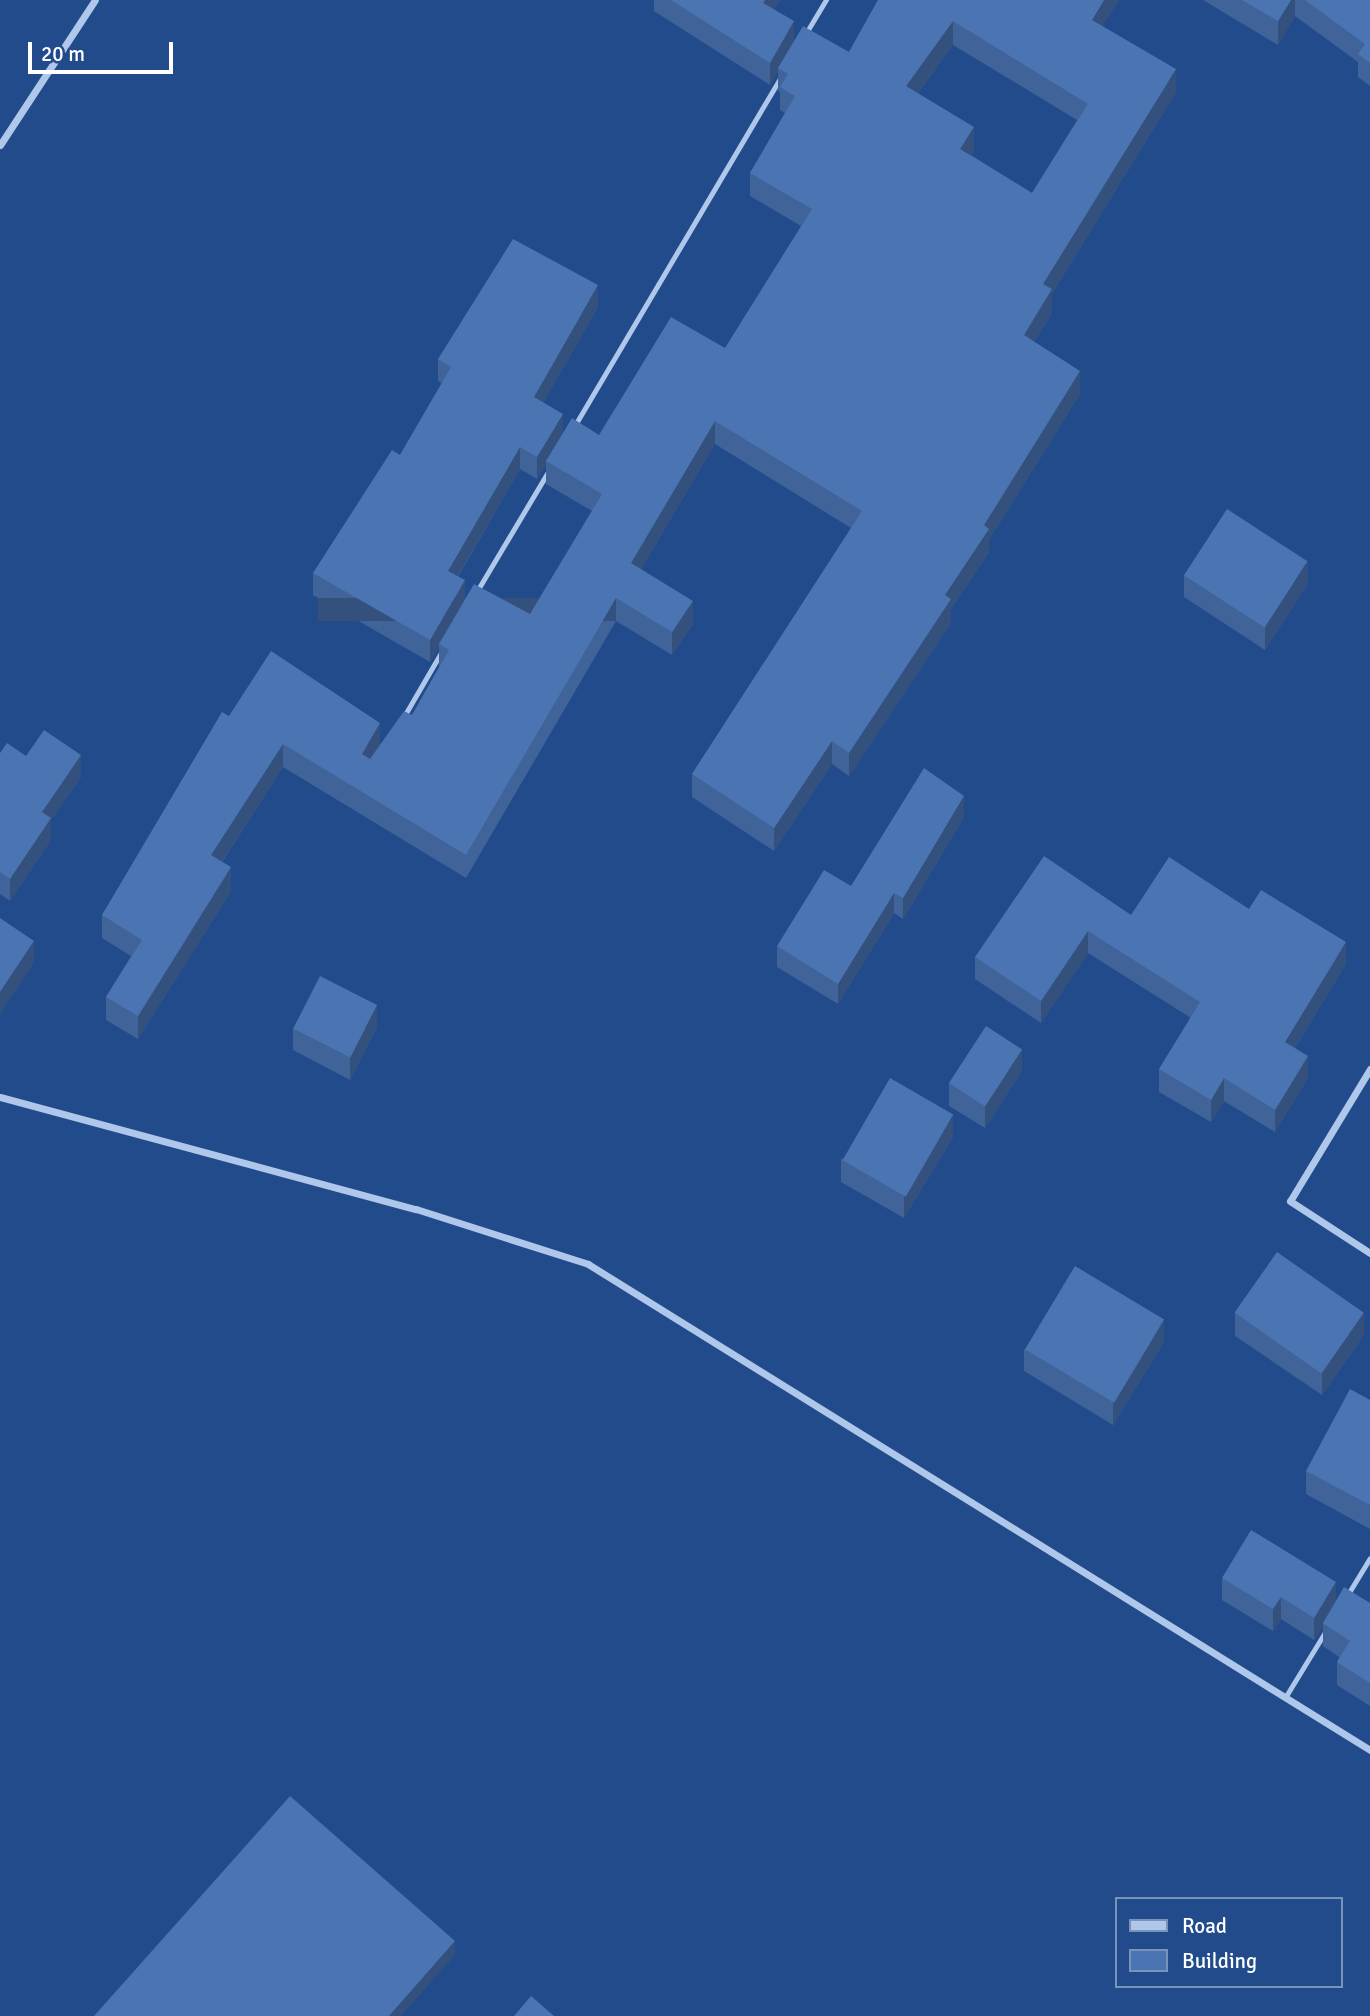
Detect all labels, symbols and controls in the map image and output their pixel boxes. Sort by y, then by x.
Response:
scale bar [32,28,177,72]
text: 20 m [41,41,85,67]
legend [1114,1897,1342,1988]
text: Road [1182,1913,1227,1939]
text: Building [1182,1948,1257,1974]

